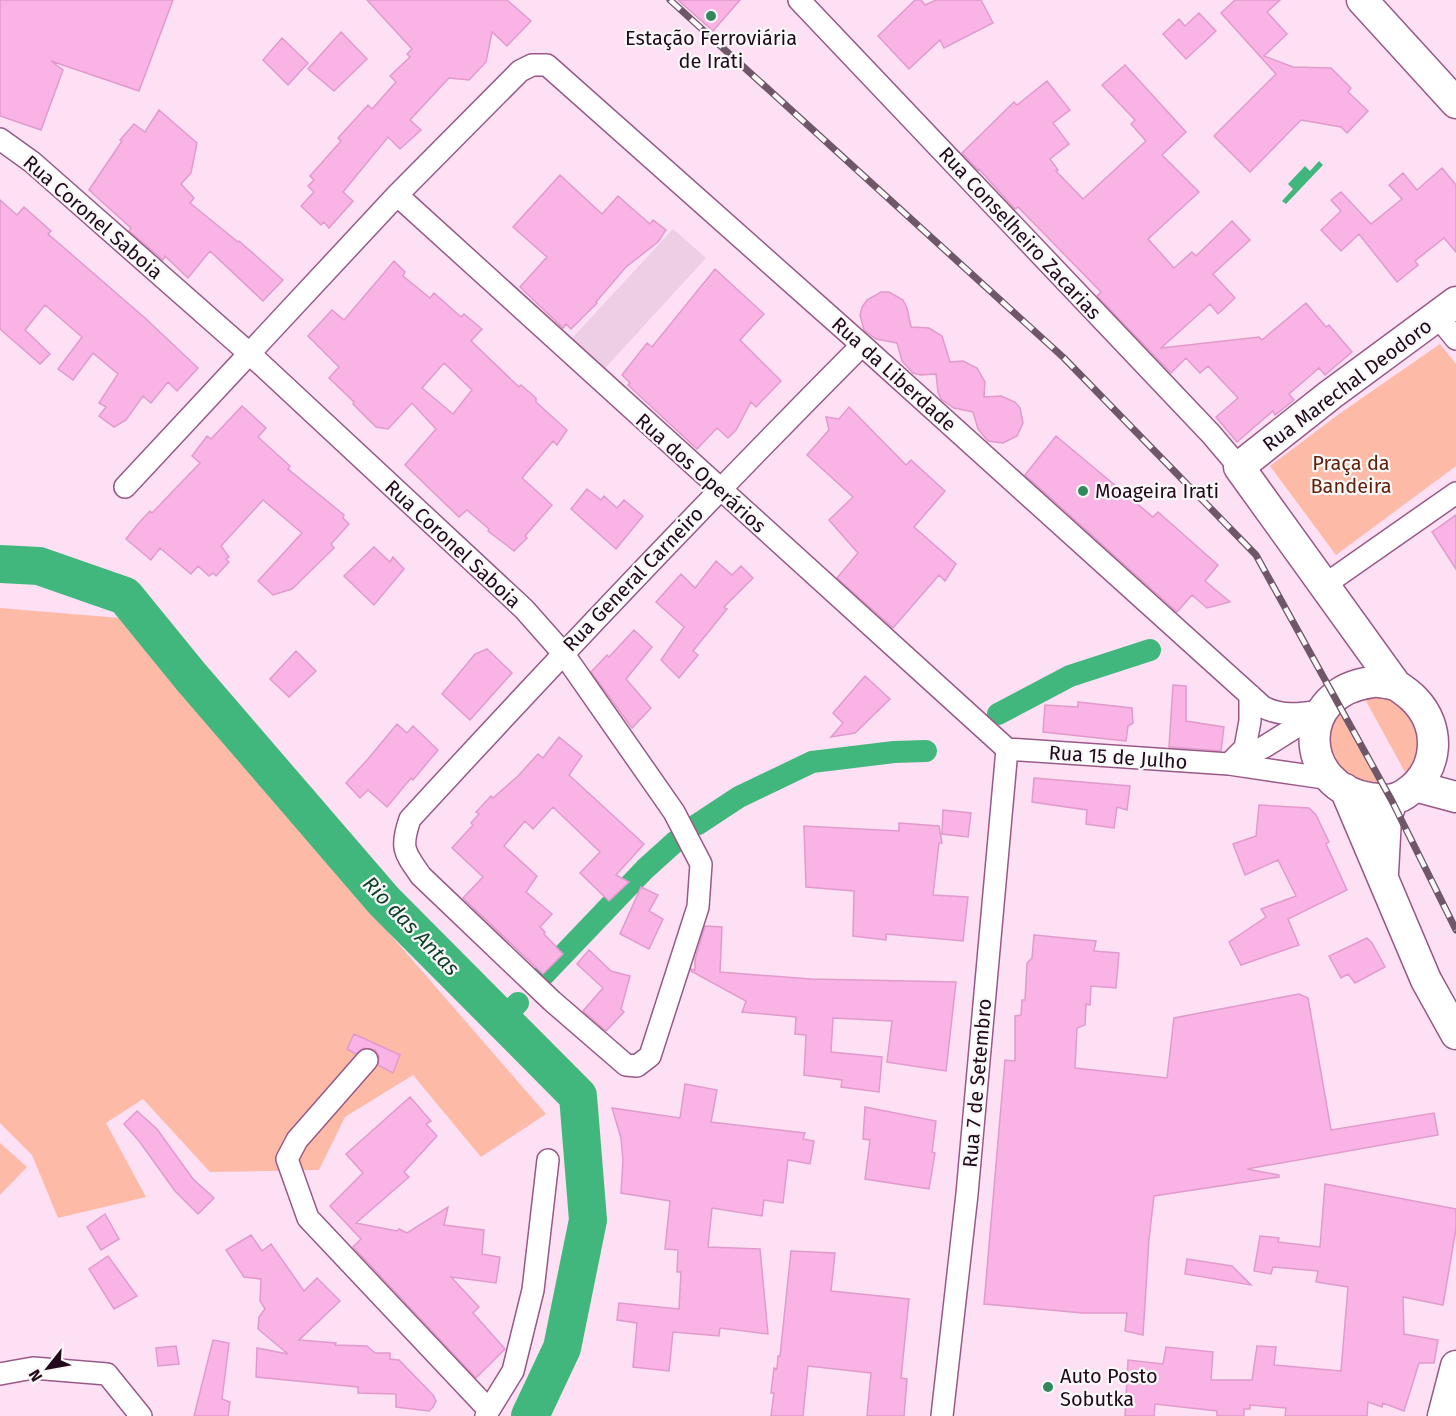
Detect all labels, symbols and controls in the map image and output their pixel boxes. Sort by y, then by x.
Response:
marker: Estação Ferroviária de Irati [704,9,718,23]
place label: Estação Ferroviária de Irati [625,26,797,73]
street label: Rua Conselheiro Zacarias [934,142,1106,324]
street label: Rua Coronel Saboia [18,150,168,284]
street label: Rua da Liberdade [827,312,961,436]
street label: Rua Marechal Deodoro [1258,314,1436,456]
street label: Rua dos Operários [631,408,771,538]
park label: Praça da Bandeira [1310,451,1392,498]
street label: Rua Coronel Saboia [380,475,526,613]
place label: Moageira Irati [1095,479,1219,503]
marker: Moageira Irati [1076,484,1090,498]
street label: Rua General Carneiro [558,502,708,656]
street label: Rua 15 de Julho [1048,740,1188,774]
water label: Rio das Antas [357,871,465,981]
street label: Rua 7 de Setembro [958,997,996,1169]
north arrow [18,1338,78,1398]
place label: Auto Posto Sobutka [1060,1364,1158,1411]
text: N [25,1366,46,1385]
marker: Auto Posto Sobutka [1041,1380,1055,1394]

